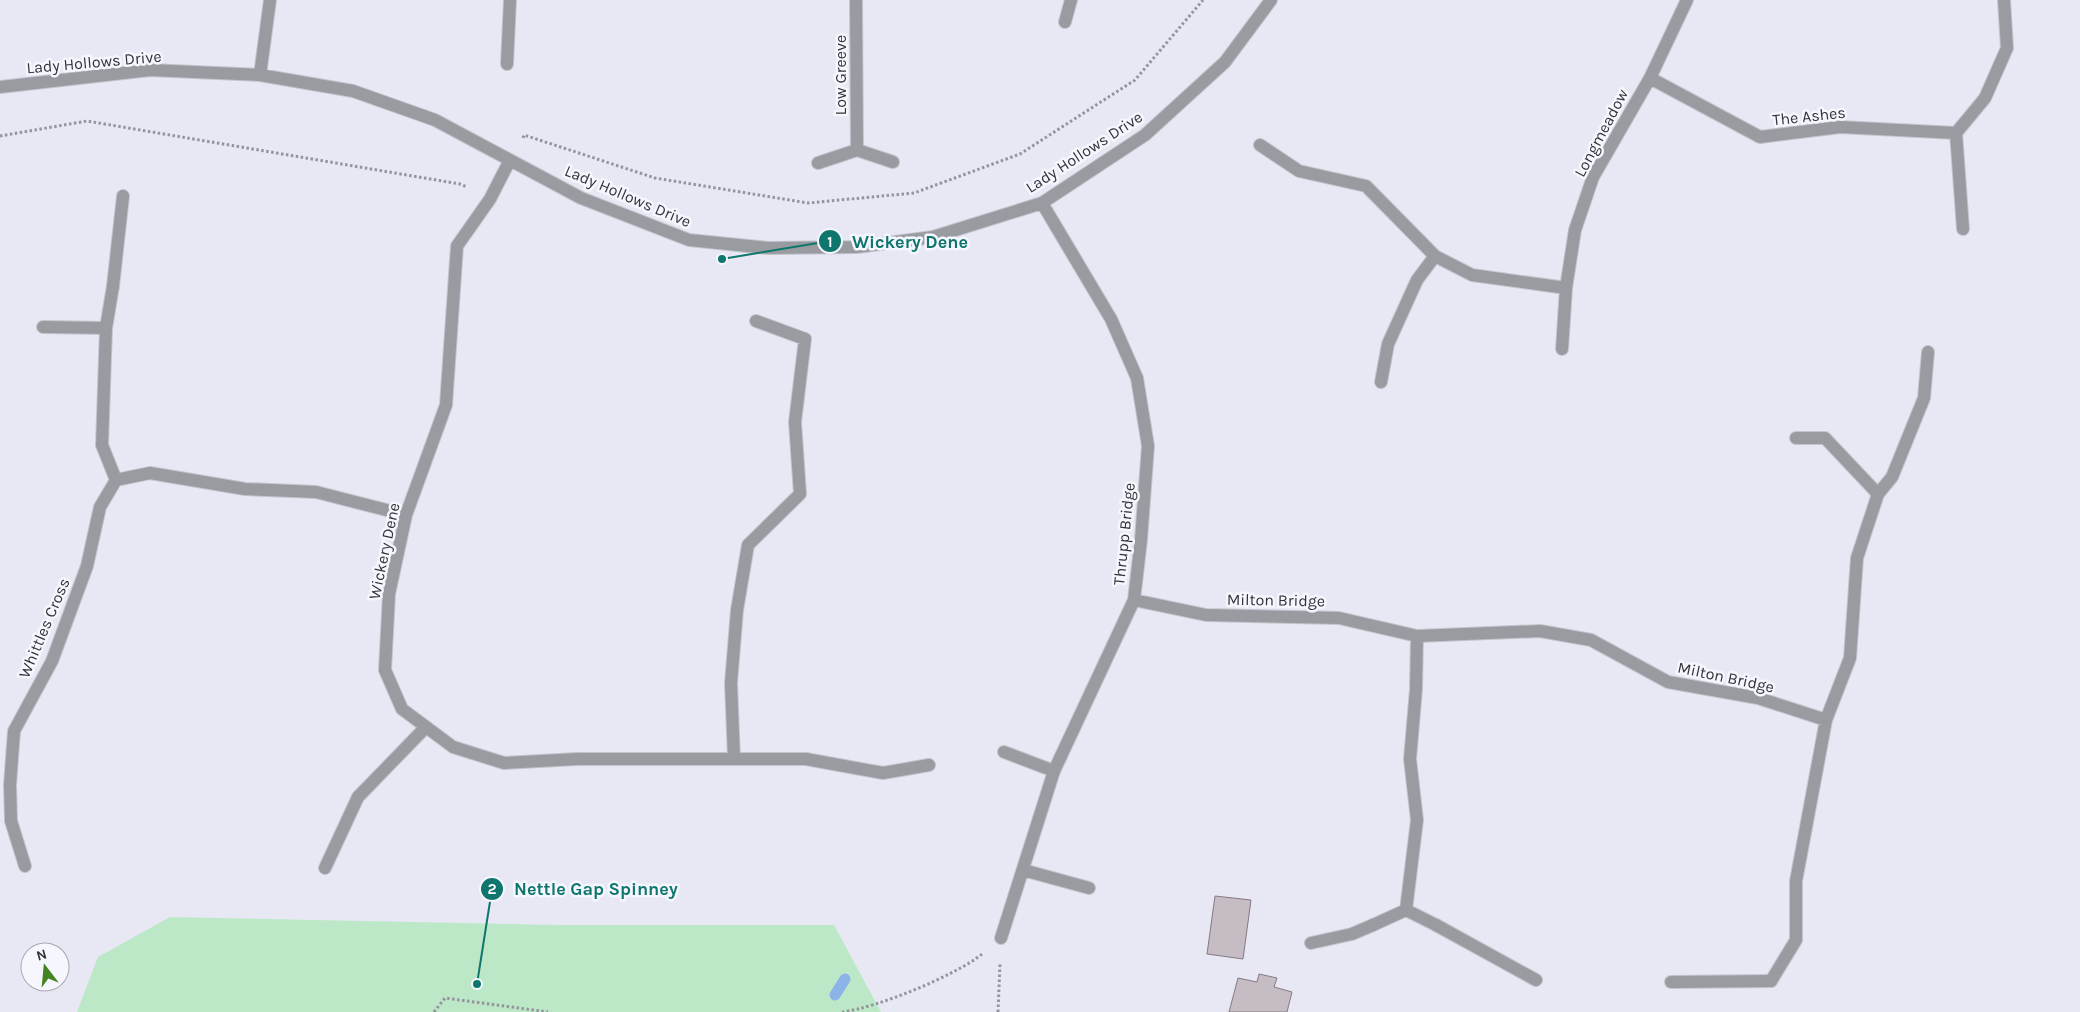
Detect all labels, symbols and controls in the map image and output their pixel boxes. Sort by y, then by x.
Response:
street label: Low Greeve [831,35,850,115]
street label: Lady Hollows Drive [26,47,162,77]
street label: Longmeadow [1570,85,1632,180]
street label: The Ashes [1771,103,1847,129]
street label: Lady Hollows Drive [1022,107,1146,197]
street label: Lady Hollows Drive [562,161,694,231]
callout: Wickery Dene [817,225,978,258]
text: Wickery Dene [852,231,968,253]
text: 1 [827,233,833,251]
street label: Thrupp Bridge [1109,482,1139,586]
street label: Wickery Dene [364,501,404,601]
street label: Whittles Cross [14,575,74,681]
street label: Milton Bridge [1227,590,1325,610]
street label: Milton Bridge [1676,657,1776,697]
callout: Nettle Gap Spinney [479,872,688,905]
text: Nettle Gap Spinney [514,878,678,900]
text: 2 [487,880,497,898]
north arrow [20,942,70,992]
text: N [34,945,49,965]

